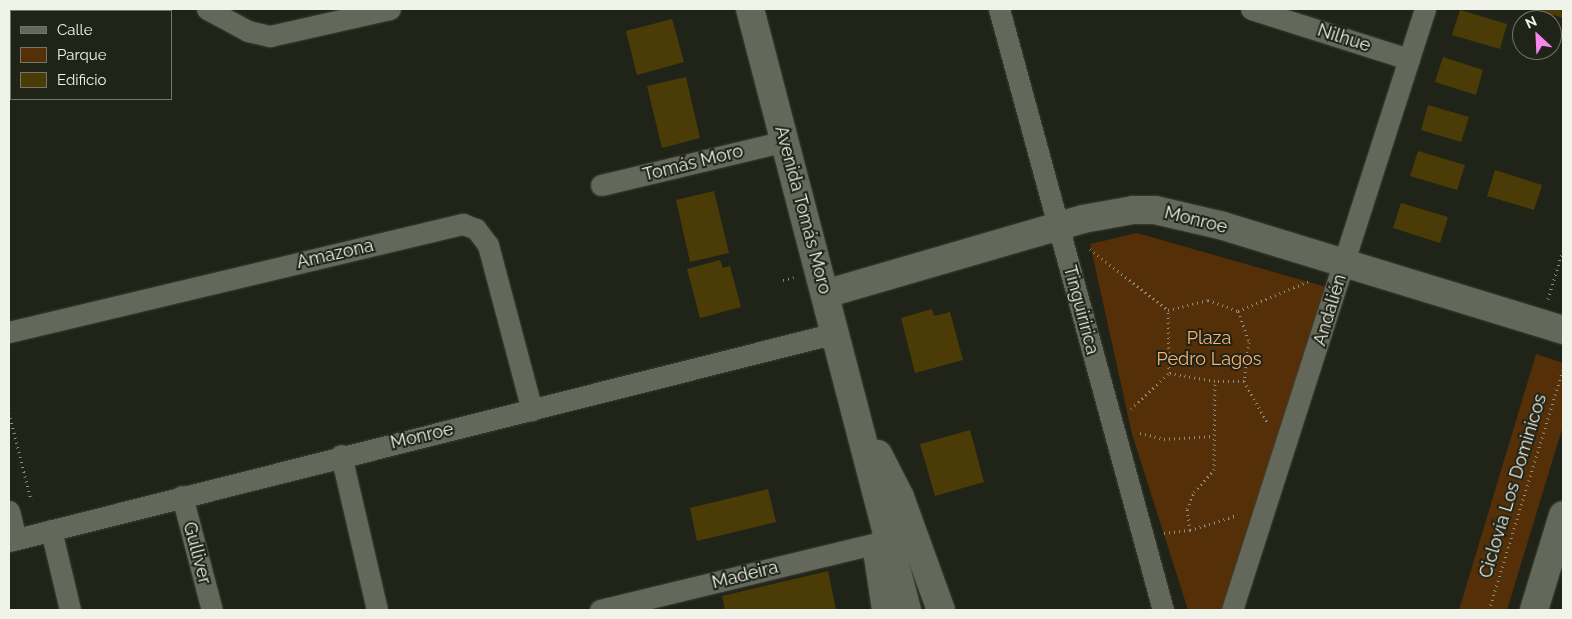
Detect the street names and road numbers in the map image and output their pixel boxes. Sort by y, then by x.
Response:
street label: Nilhue [1315,19,1373,57]
street label: Avenida Tomás Moro [770,123,836,297]
street label: Tomás Moro [641,140,745,186]
street label: Monroe [1162,202,1230,238]
street label: Amazona [294,235,376,273]
street label: Tinguiririca [1059,263,1103,357]
street label: Andalién [1309,272,1351,348]
street label: Ciclovía Los Dominicos [1475,391,1551,581]
street label: Monroe [388,418,456,454]
street label: Gulliver [178,520,216,586]
street label: Madeira [710,556,780,594]

